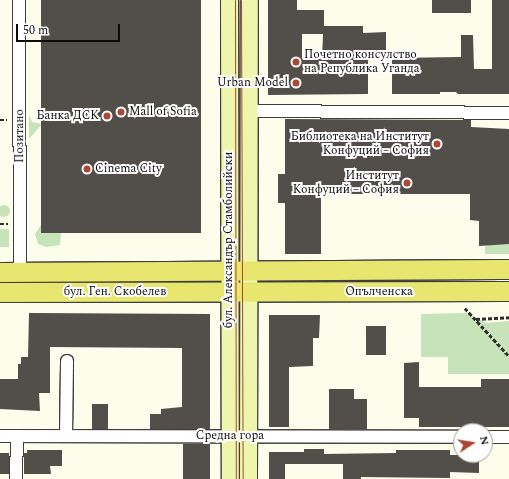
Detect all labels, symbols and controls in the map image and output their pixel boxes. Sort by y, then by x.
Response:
scale bar [18,16,122,42]
text: 50 m [23,21,48,40]
place label: Почетно консулство на Република Уганда [304,48,420,76]
marker: Почетно консулство на Република Уганда [291,57,301,67]
place label: Urban Model [217,76,288,90]
marker: Urban Model [291,78,301,88]
place label: Mall of Sofia [129,105,197,119]
marker: Mall of Sofia [116,107,126,117]
street label: Позитано [13,109,27,163]
place label: Банка ДСК [36,109,99,123]
marker: Банка ДСК [102,111,112,121]
place label: Библиотека на Институт Конфуций – София [291,130,429,158]
marker: Библиотека на Институт Конфуций – София [432,139,442,149]
street label: бул. Александър Стамболийски [222,152,236,328]
place label: Cinema City [95,162,162,176]
marker: Cinema City [82,164,92,174]
place label: Институт Конфуций – София [293,169,399,197]
marker: Институт Конфуций – София [402,178,412,188]
street label: бул. Ген. Скобелев [64,285,166,299]
street label: Опълченска [345,285,413,299]
north arrow [453,423,493,463]
street label: Средна гора [196,429,264,443]
text: N [475,434,493,447]

